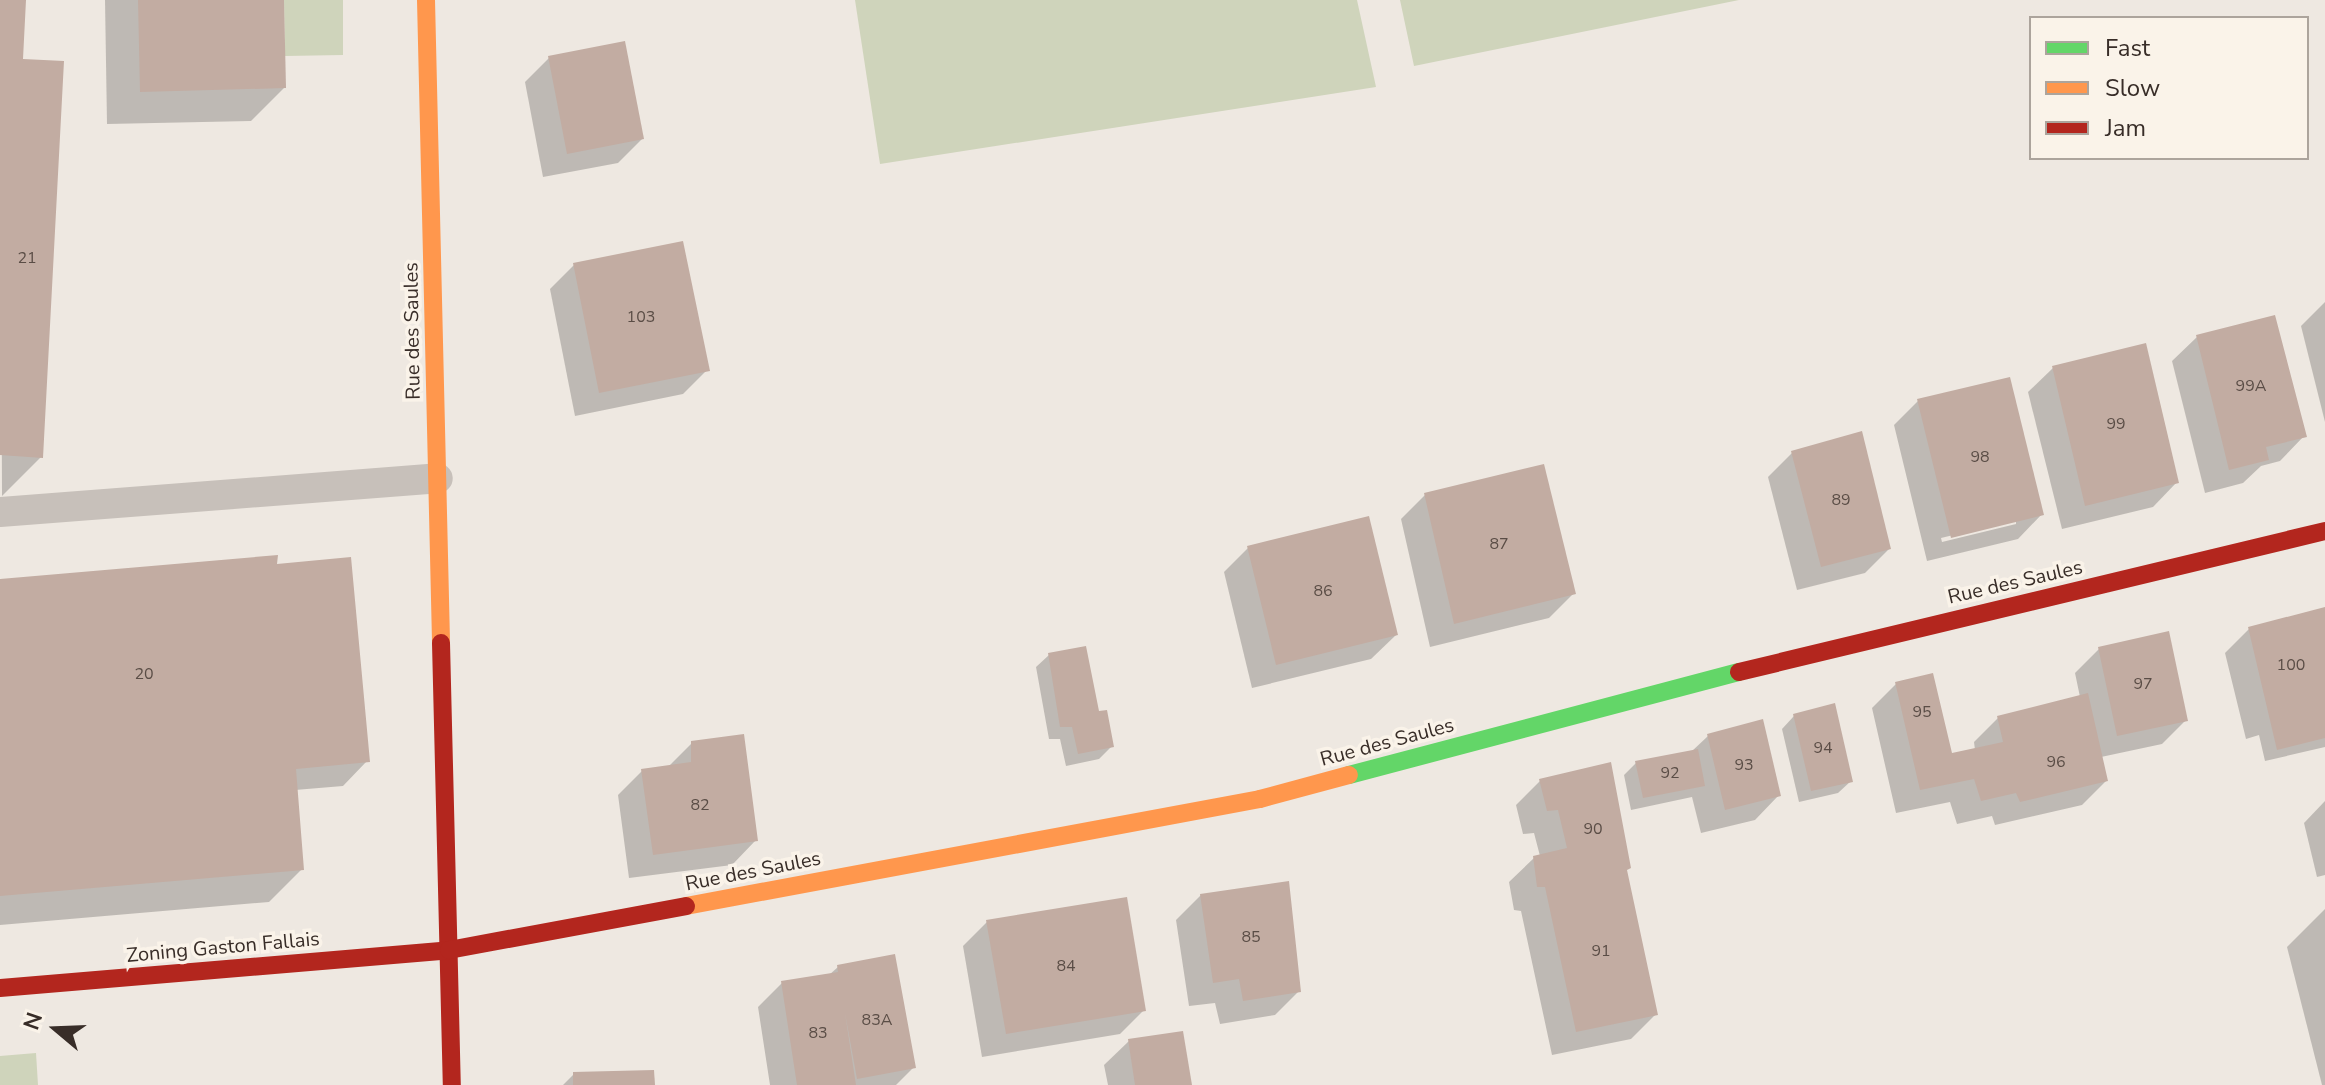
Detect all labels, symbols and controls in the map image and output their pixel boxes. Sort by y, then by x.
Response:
legend [2029,16,2309,160]
text: Fast [2105,32,2150,64]
text: Slow [2105,72,2160,104]
text: Jam [2105,112,2146,144]
house number: 21 [17,248,37,268]
street label: Rue des Saules [399,262,425,400]
house number: 103 [627,307,655,327]
house number: 99A [2236,376,2266,396]
house number: 99 [2106,414,2126,434]
house number: 98 [1970,447,1990,467]
house number: 89 [1831,490,1851,510]
house number: 87 [1489,534,1509,554]
street label: Rue des Saules [1945,555,2085,609]
house number: 86 [1313,581,1333,601]
house number: 100 [2277,655,2305,675]
house number: 20 [134,664,154,684]
house number: 97 [2133,674,2153,694]
house number: 95 [1912,702,1932,722]
street label: Rue des Saules [1317,713,1457,771]
house number: 94 [1813,738,1833,758]
house number: 96 [2046,752,2066,772]
house number: 93 [1734,755,1754,775]
house number: 92 [1660,763,1680,783]
house number: 82 [690,795,710,815]
house number: 90 [1583,819,1603,839]
street label: Rue des Saules [683,846,823,896]
street label: Zoning Gaston Fallais [125,927,321,967]
house number: 85 [1241,927,1261,947]
house number: 91 [1591,941,1611,961]
house number: 84 [1056,956,1076,976]
north arrow [16,989,96,1069]
text: N [16,1009,50,1034]
house number: 83A [862,1010,892,1030]
house number: 83 [808,1023,828,1043]

